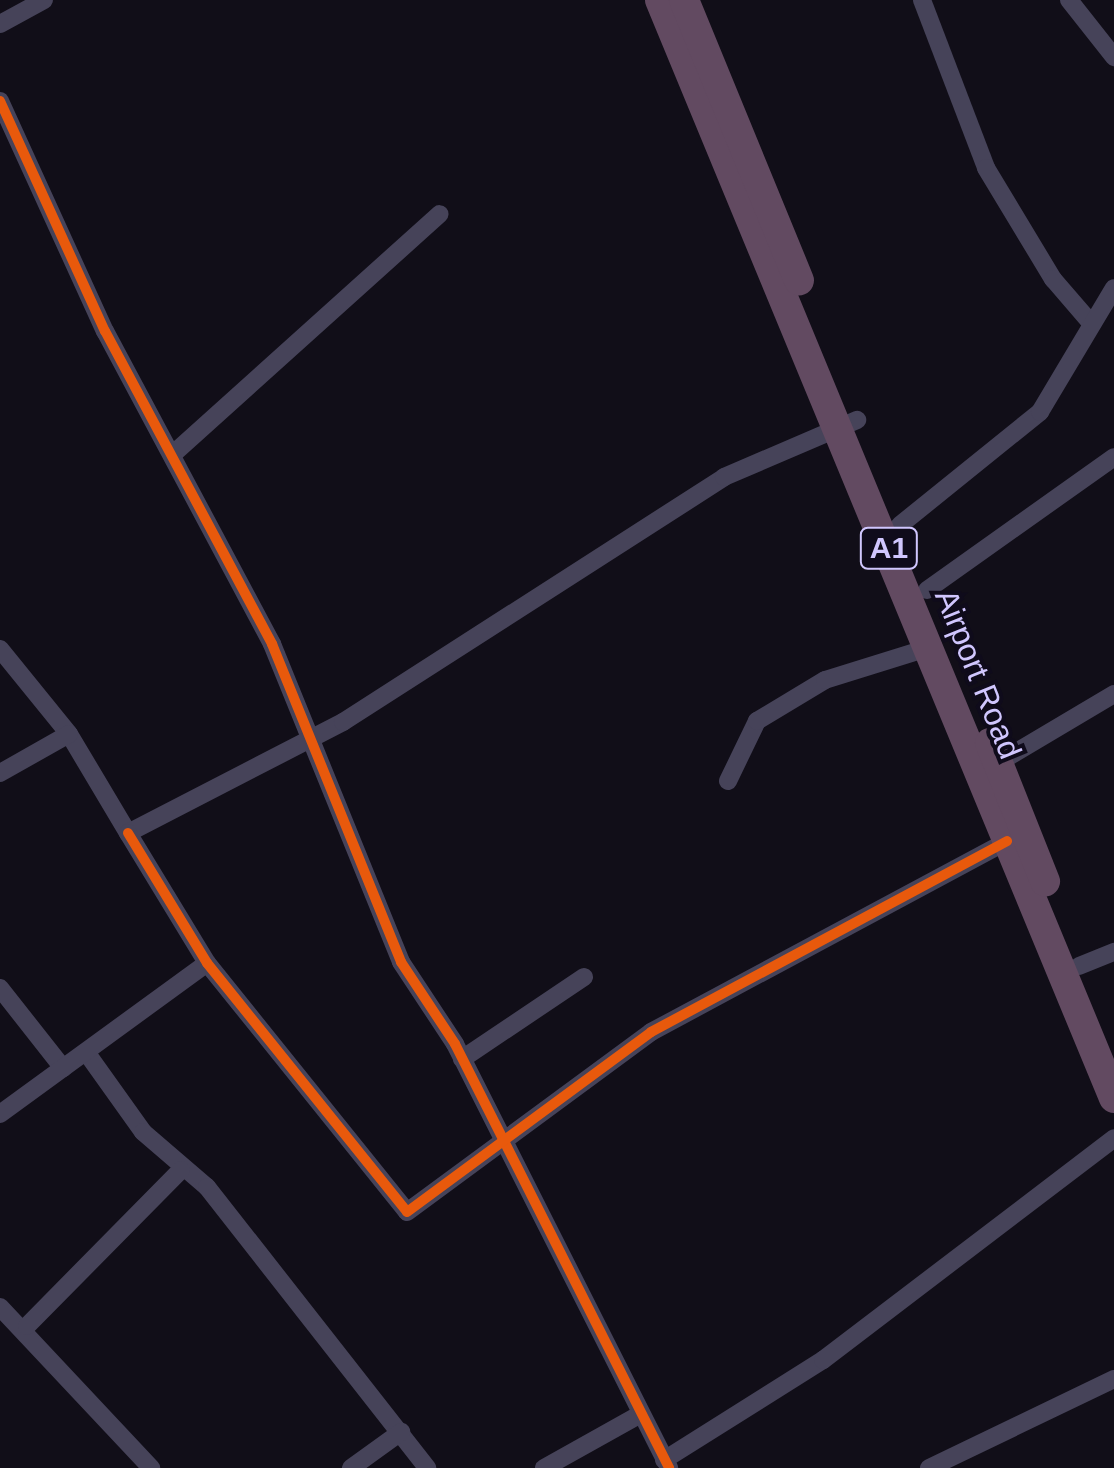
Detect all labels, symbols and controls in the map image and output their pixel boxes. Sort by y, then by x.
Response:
road number: A1 [859,523,919,573]
street label: Airport Road [927,584,1029,764]

